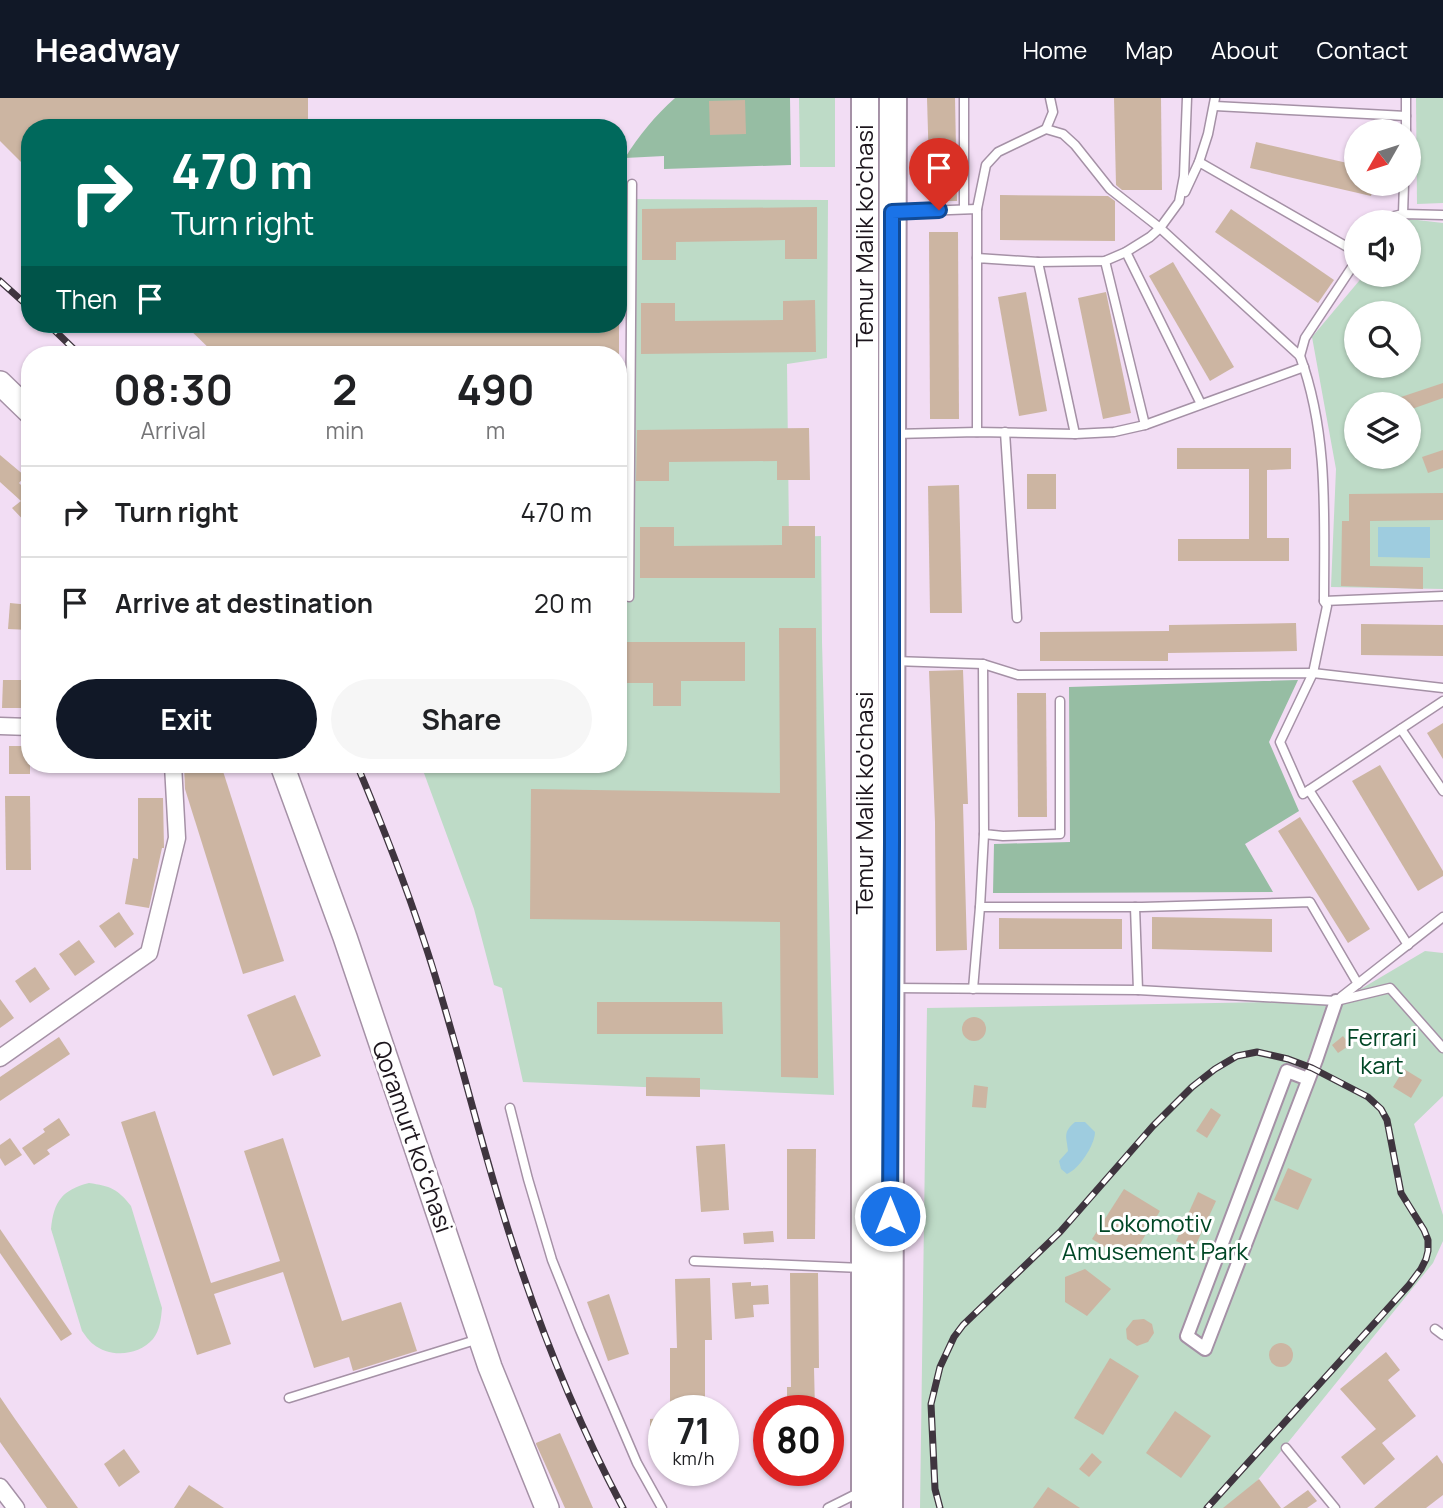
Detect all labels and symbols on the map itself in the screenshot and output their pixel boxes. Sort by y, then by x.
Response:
north arrow [1344,119,1421,196]
street label: Temur Malik ko'chasi [847,124,880,348]
pin [909,138,969,210]
street label: Temur Malik ko'chasi [847,691,880,915]
park label: Ferrari kart [1347,1020,1417,1081]
street label: Qoramurt koʻchasi [365,1036,462,1237]
position arrow [853,1179,927,1253]
park label: Lokomotiv Amusement Park [1062,1206,1249,1267]
speed limit sign: 80 [753,1395,844,1486]

